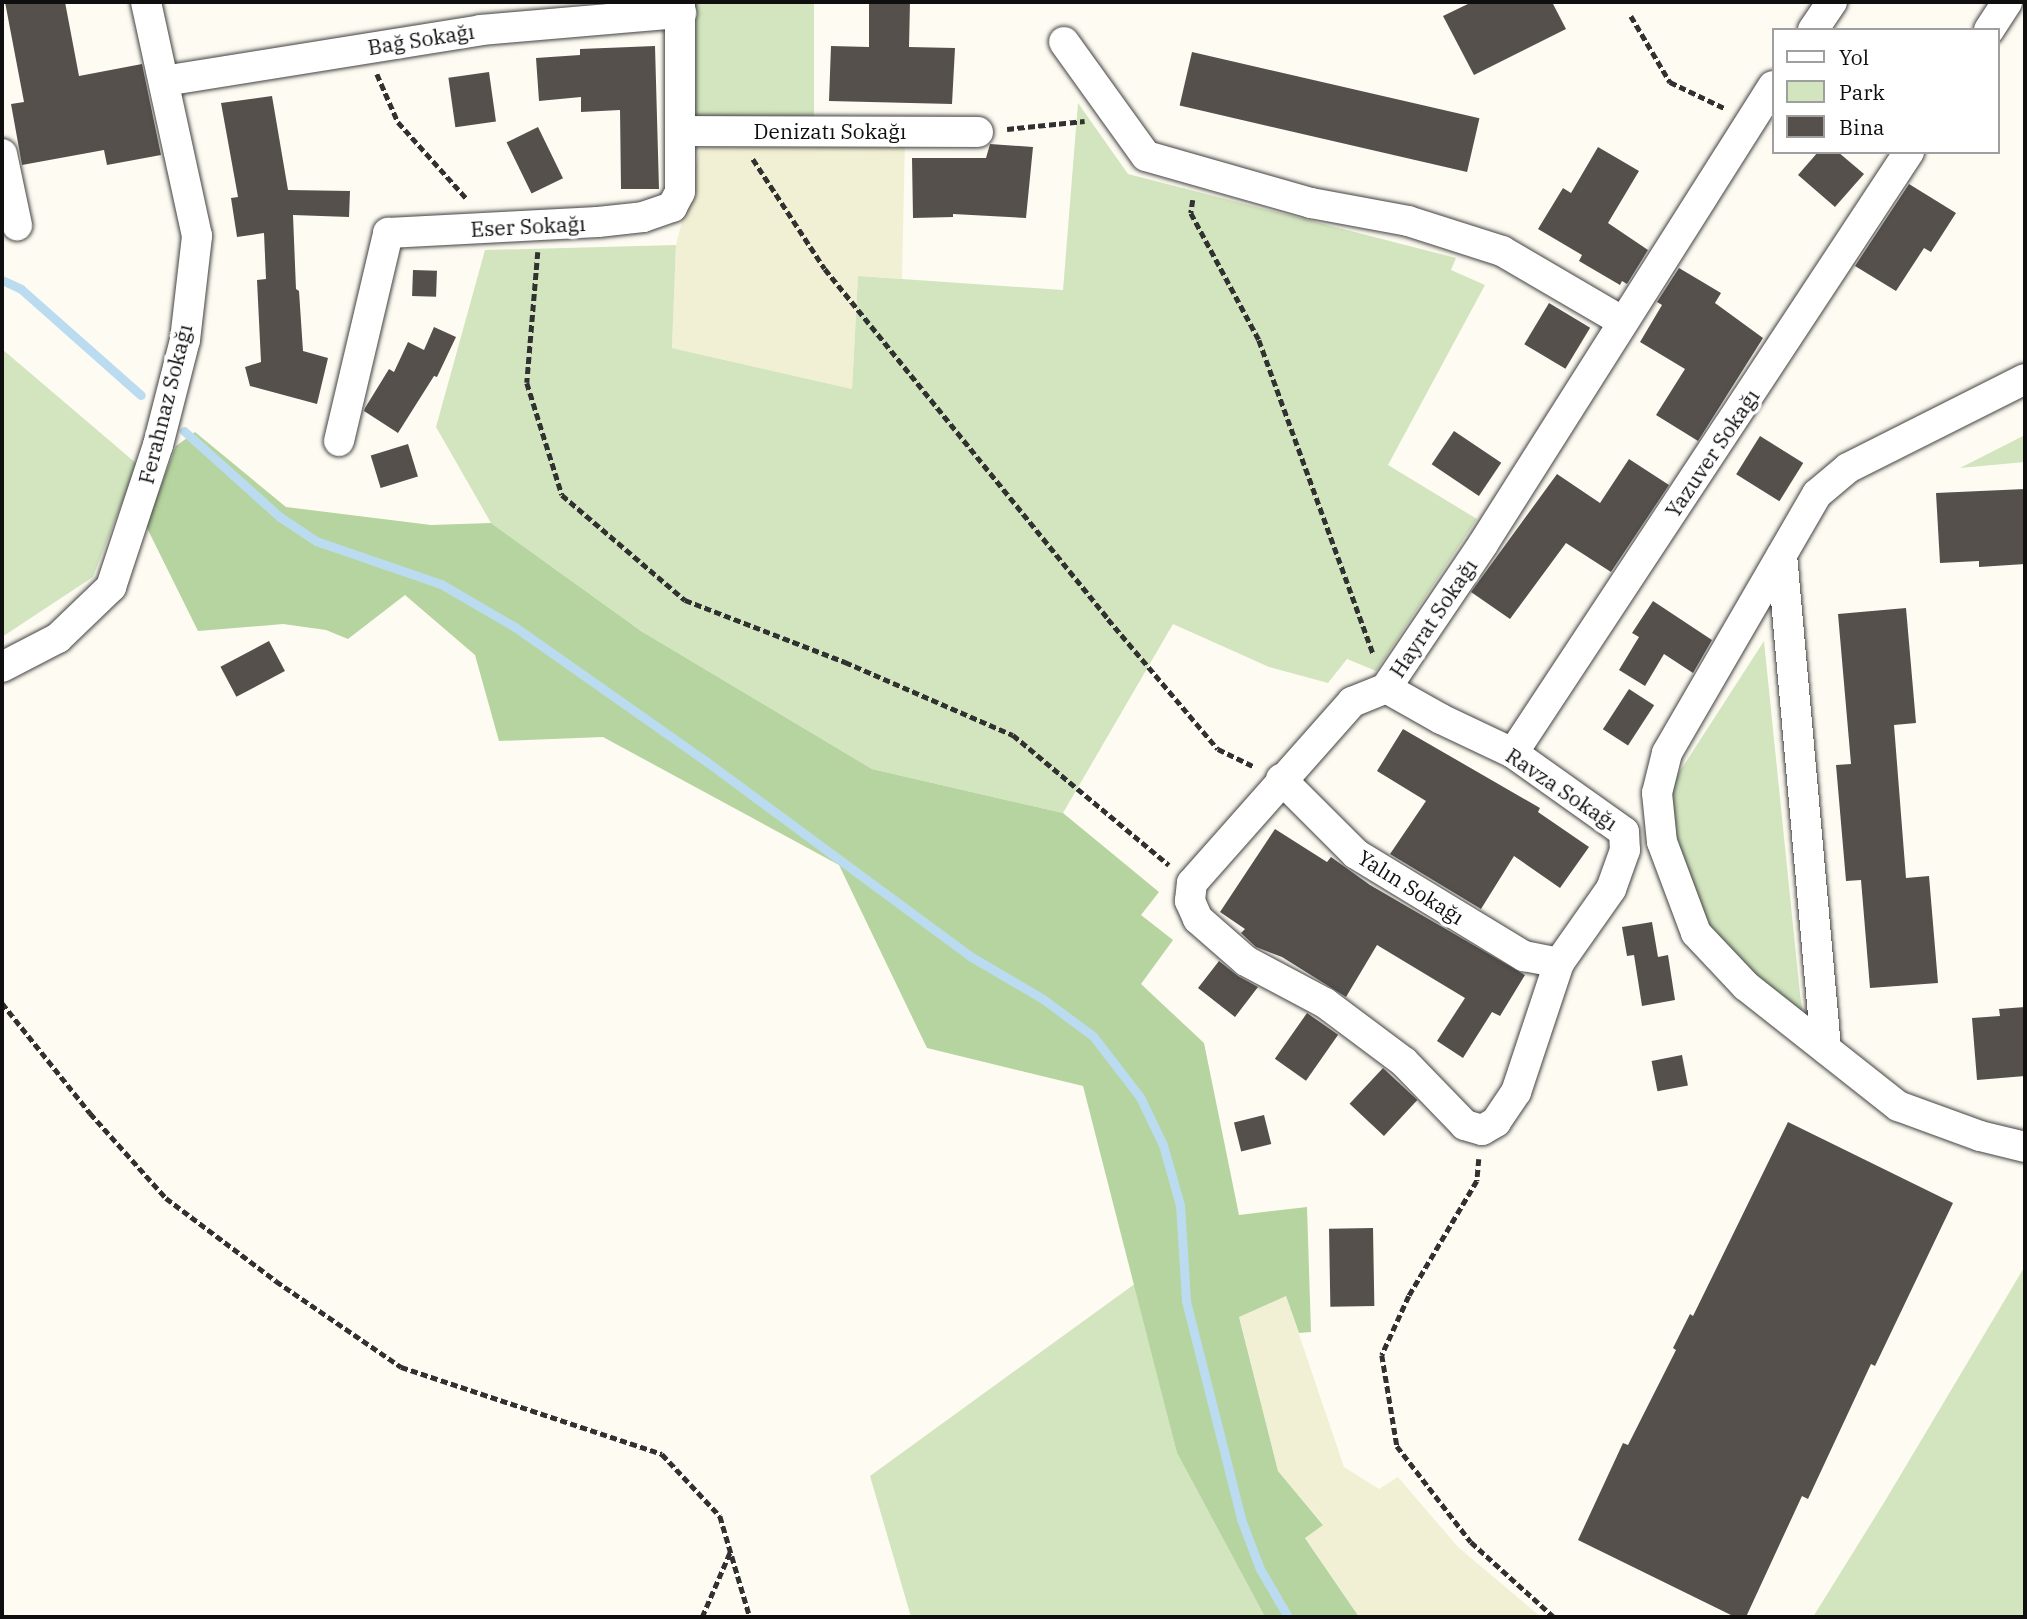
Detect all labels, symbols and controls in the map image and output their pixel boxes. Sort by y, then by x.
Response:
street label: Bağ Sokağı [366,18,476,60]
legend [1772,28,1999,154]
text: Yol [1839,43,1869,71]
text: Park [1839,78,1885,106]
text: Bina [1839,113,1885,141]
street label: Denizatı Sokağı [754,118,906,144]
street label: Eser Sokağı [470,210,586,242]
street label: Ferahnaz Sokağı [133,321,197,487]
street label: Yazuver Sokağı [1660,384,1764,522]
street label: Hayrat Sokağı [1384,554,1482,682]
street label: Ravza Sokağı [1501,742,1623,836]
street label: Yalın Sokağı [1353,844,1469,930]

